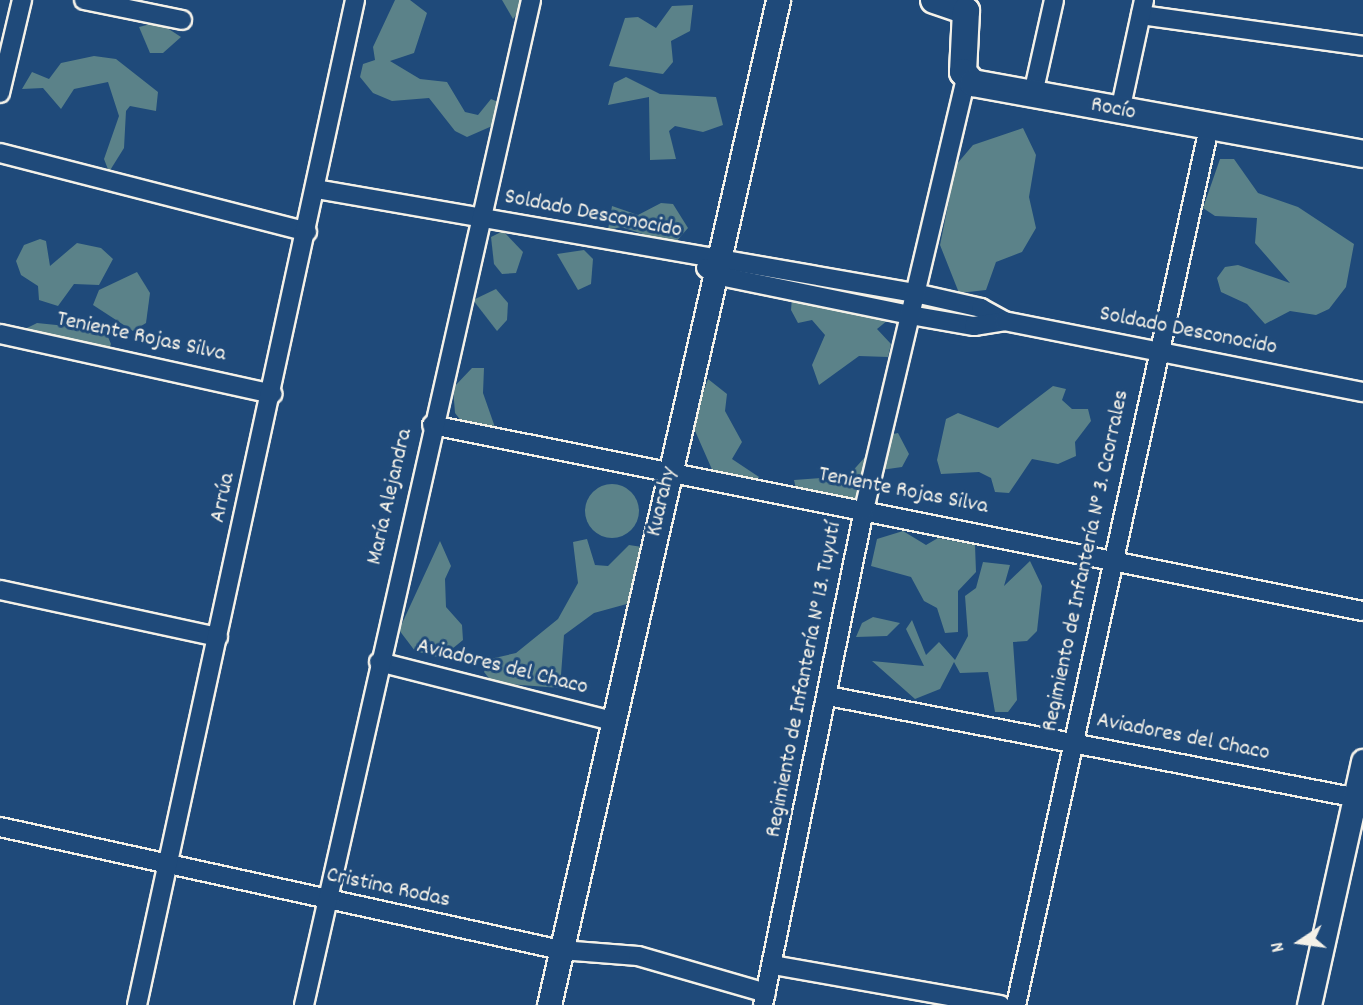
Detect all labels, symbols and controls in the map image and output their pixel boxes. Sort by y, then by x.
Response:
street label: Rocío [1088,92,1138,128]
street label: Soldado Desconocido [502,184,684,246]
street label: Soldado Desconocido [1097,301,1279,363]
street label: Teniente Rojas Silva [54,307,228,369]
street label: Regimiento de Infantería N° 3. Ccorrales [1037,388,1137,734]
street label: María Alejandra [362,426,420,568]
street label: Teniente Rojas Silva [816,462,990,522]
street label: Kuarahy [642,465,684,539]
street label: Arrúa [205,471,243,525]
street label: Regimiento de Infantería N° 13. Tuyutí [761,520,849,840]
street label: Aviadores del Chaco [413,633,591,703]
street label: Aviadores del Chaco [1094,708,1272,768]
street label: Cristina Rodas [324,862,452,916]
north arrow [1265,907,1335,977]
text: N [1265,939,1293,954]

